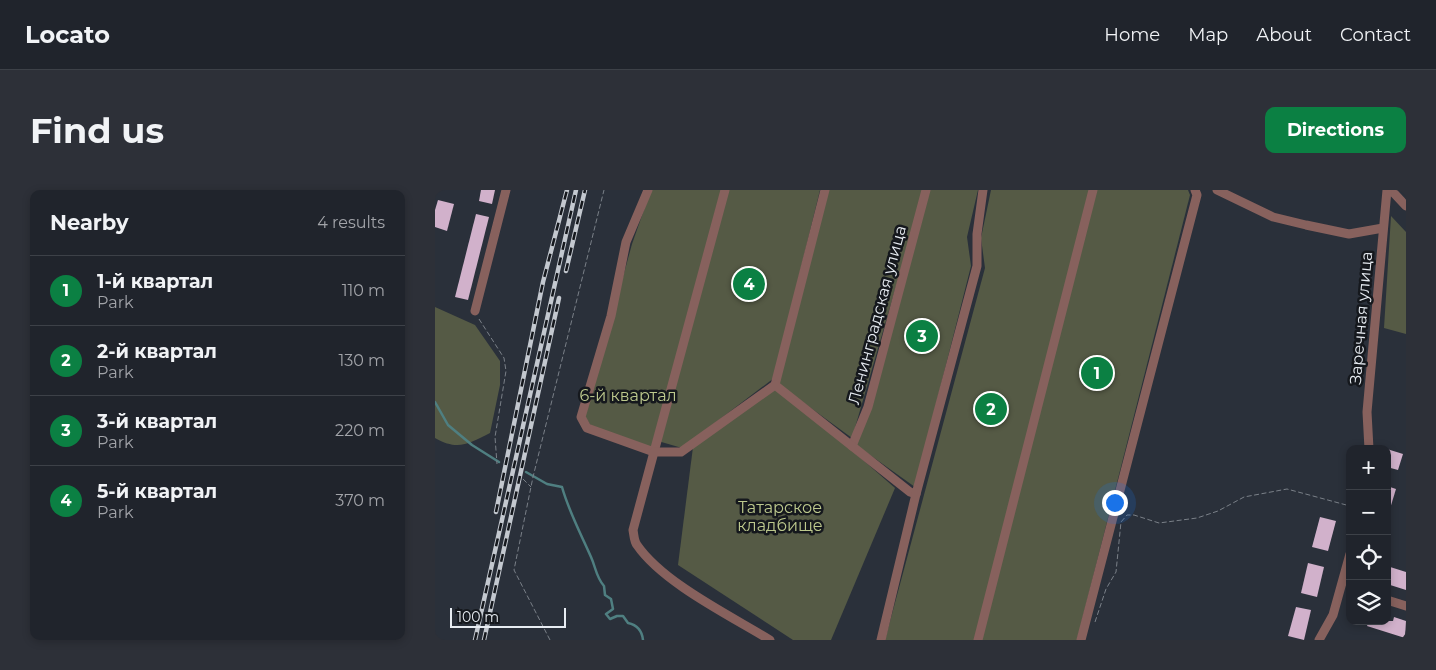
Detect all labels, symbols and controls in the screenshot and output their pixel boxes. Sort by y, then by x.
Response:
text: Locato [25,20,110,49]
text: Home [1104,24,1160,46]
text: Map [1188,24,1228,46]
text: About [1256,24,1312,46]
text: Contact [1340,24,1411,46]
button: Directions [1265,107,1406,153]
text: Find us [30,109,164,152]
text: Nearby [50,210,129,235]
text: 4 results [317,213,385,232]
street label: Ленинградская улица [844,223,910,407]
street label: Заречная улица [1346,251,1376,385]
pin: 4 [733,265,765,303]
text: 1-й квартал [97,270,213,293]
text: 1 [63,281,69,300]
text: 110 m [342,281,385,300]
text: Park [97,293,134,312]
pin: 3 [906,317,938,355]
text: 2-й квартал [97,340,217,363]
text: 2 [61,351,71,370]
text: 130 m [338,351,385,370]
pin: 1 [1081,354,1113,392]
text: Park [97,363,134,382]
park label: 6-й квартал [579,386,677,405]
pin: 2 [975,390,1007,428]
text: 3-й квартал [97,410,217,433]
text: 3 [61,421,71,440]
text: 220 m [335,421,385,440]
text: Park [97,433,134,452]
map controls [1346,445,1391,625]
button: + [1346,445,1391,490]
text: 5-й квартал [97,480,217,503]
your location [1102,490,1128,516]
button: − [1346,490,1391,535]
text: 4 [60,491,72,510]
text: 370 m [335,491,385,510]
park label: Татарское кладбище [737,498,823,535]
text: Park [97,503,134,522]
button: locate [1346,535,1391,580]
button: layers [1346,580,1391,625]
scale bar [450,605,566,628]
text: 100 m [457,608,499,626]

